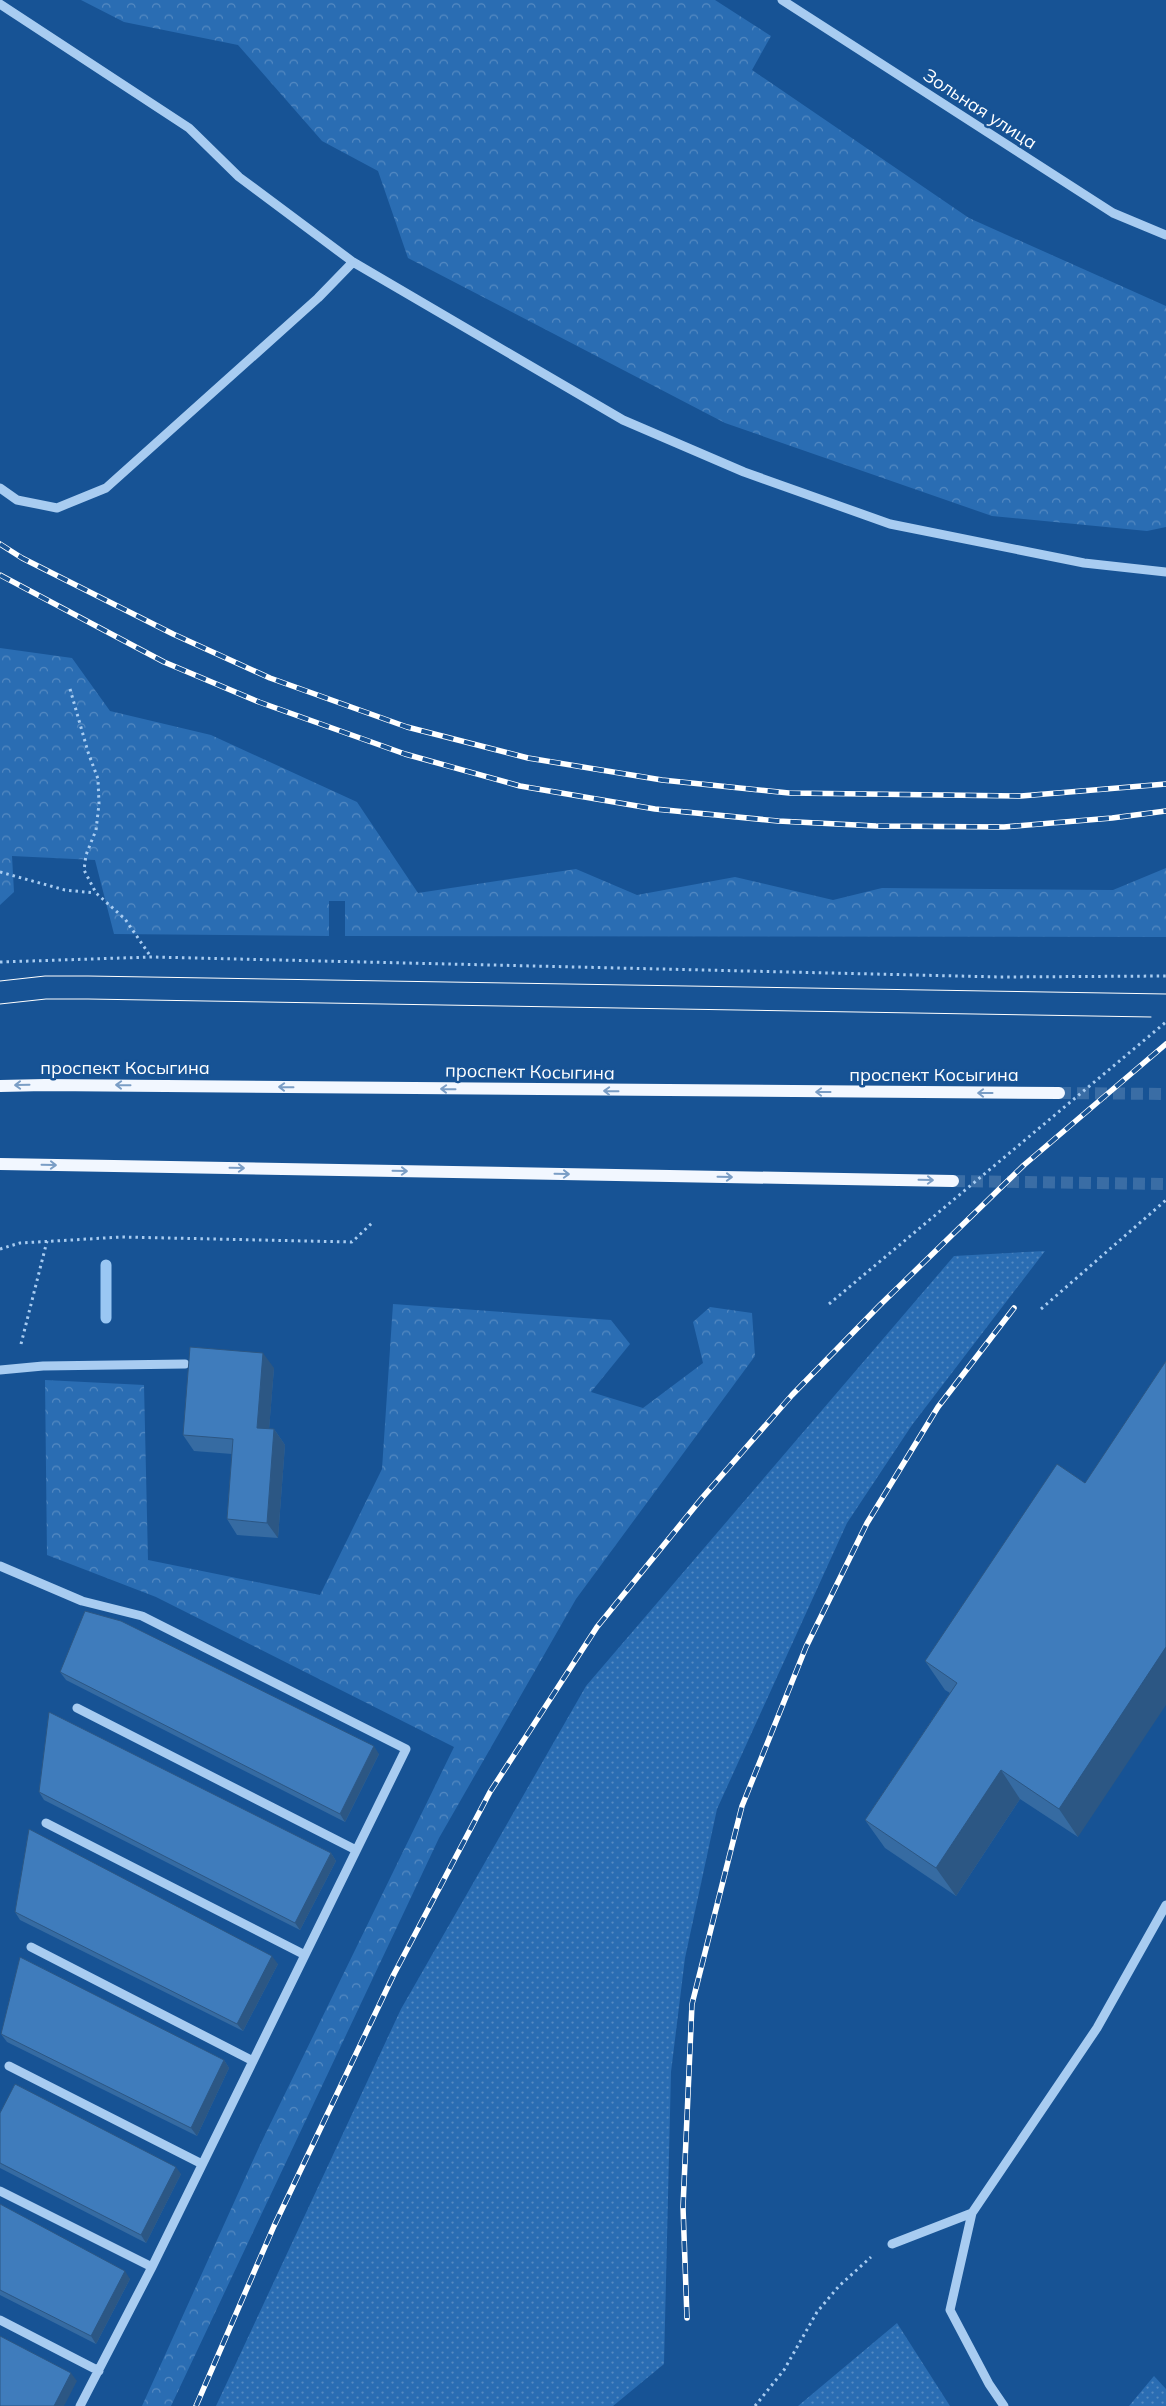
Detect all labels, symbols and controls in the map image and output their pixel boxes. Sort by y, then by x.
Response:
street label: Зольная улица [919,63,1042,154]
street label: проспект Косыгина [40,1056,210,1079]
street label: проспект Косыгина [445,1059,615,1084]
street label: проспект Косыгина [849,1063,1019,1086]
one-way arrow [15,1080,31,1090]
one-way arrow [115,1080,132,1090]
one-way arrow [278,1082,294,1092]
one-way arrow [440,1084,456,1094]
one-way arrow [603,1086,619,1096]
one-way arrow [815,1087,832,1097]
one-way arrow [978,1088,994,1098]
one-way arrow [40,1160,56,1170]
one-way arrow [229,1164,245,1173]
one-way arrow [392,1166,408,1176]
one-way arrow [554,1169,570,1179]
one-way arrow [716,1172,732,1181]
one-way arrow [918,1175,934,1185]

